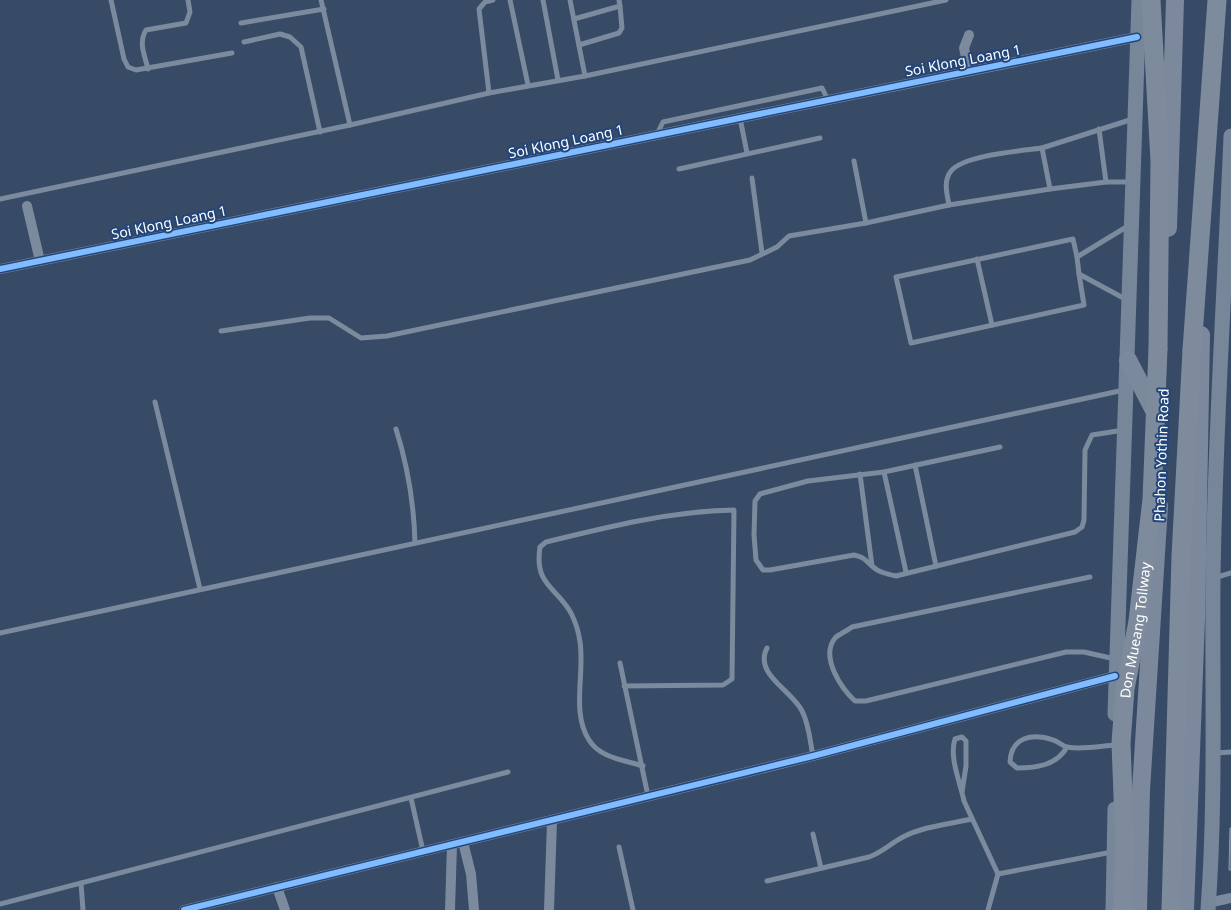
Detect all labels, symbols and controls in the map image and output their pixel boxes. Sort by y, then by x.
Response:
street label: Soi Klong Loang 1 [903,39,1023,81]
street label: Soi Klong Loang 1 [506,119,626,163]
street label: Soi Klong Loang 1 [109,200,229,244]
street label: Phahon Yothin Road [1149,388,1173,522]
street label: Don Mueang Tollway [1115,560,1154,699]

